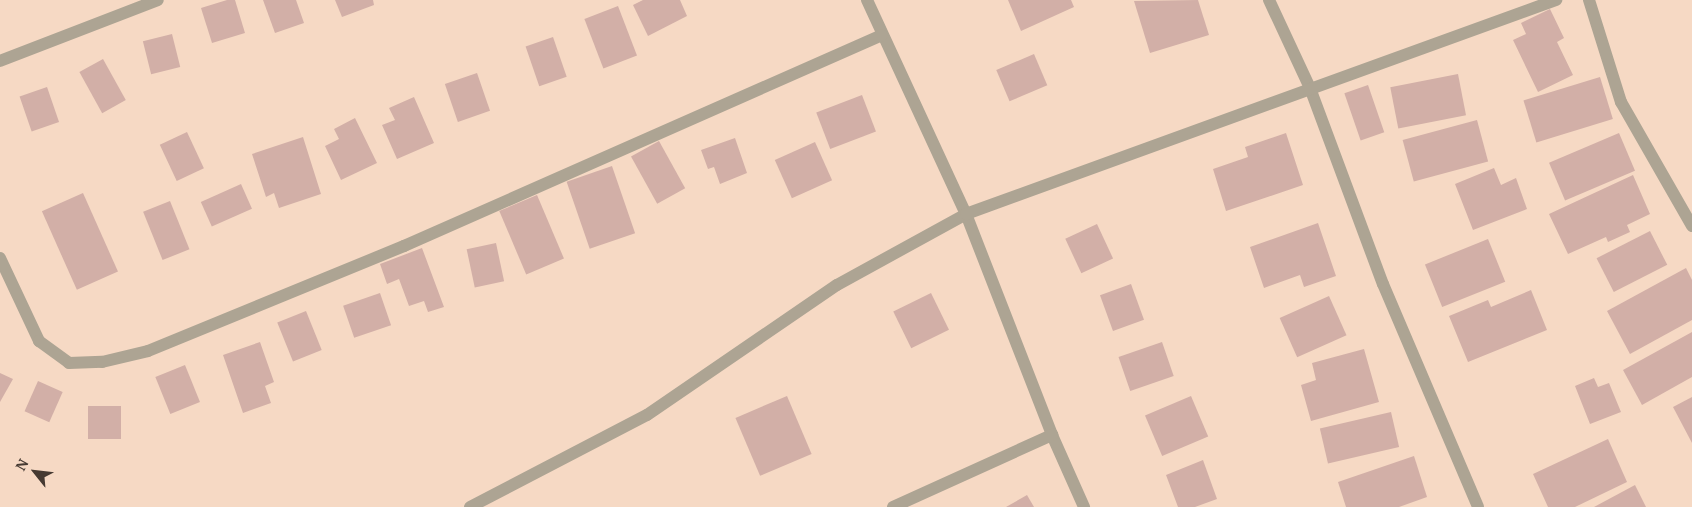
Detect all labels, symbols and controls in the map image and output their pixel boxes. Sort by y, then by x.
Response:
north arrow [10,447,60,497]
text: N [11,455,32,474]

